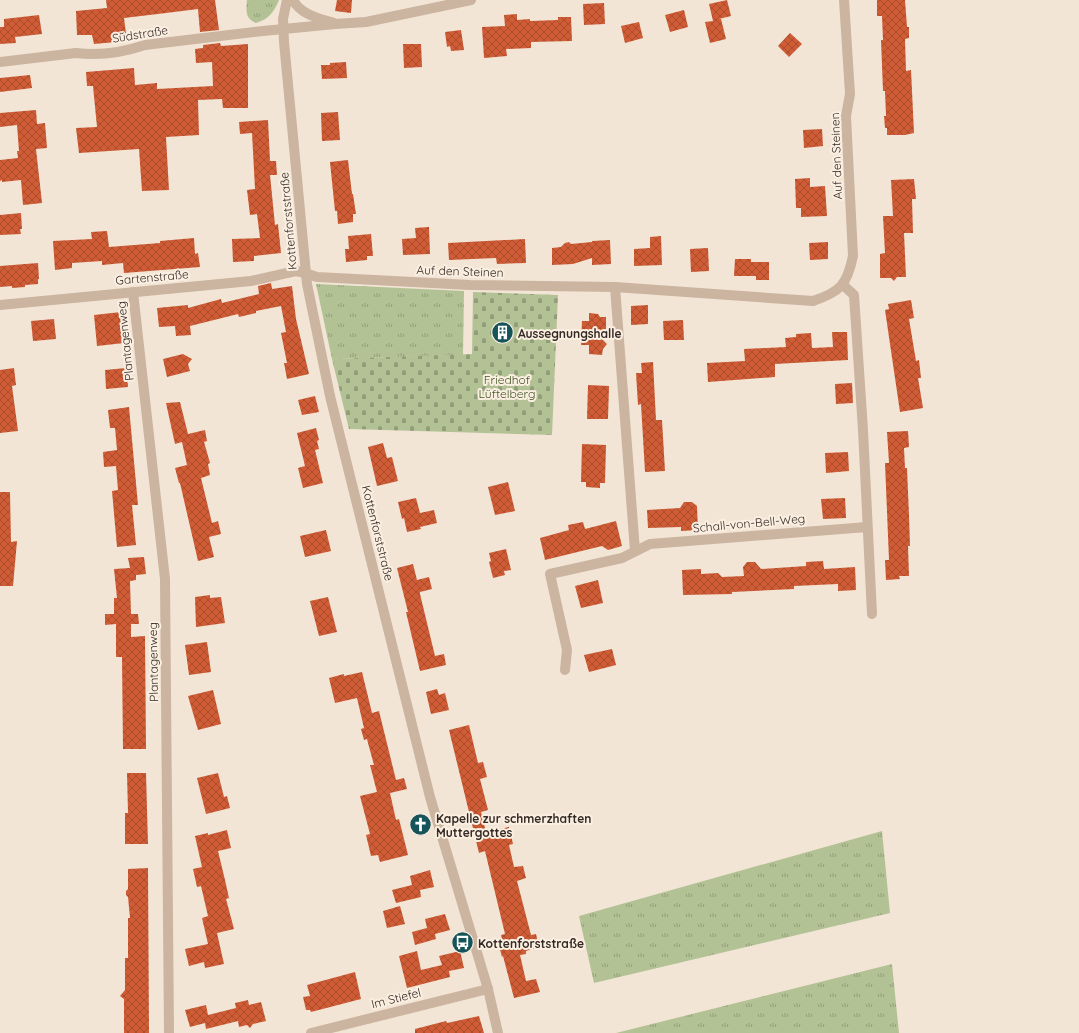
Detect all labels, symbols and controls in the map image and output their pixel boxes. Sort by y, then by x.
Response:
street label: Südstraße [111,22,169,46]
street label: Auf den Steinen [827,112,845,200]
street label: Kottenforststraße [276,171,300,270]
street label: Auf den Steinen [416,262,504,280]
street label: Gartenstraße [115,266,190,288]
street label: Plantagenweg [113,301,137,381]
building icon: Aussegnungshalle [490,320,516,346]
place label: Aussegnungshalle [518,326,622,341]
park label: Friedhof Lüftelberg [478,372,536,401]
street label: Kottenforststraße [359,484,397,583]
street label: Schall-von-Bell-Weg [692,511,806,535]
street label: Plantagenweg [145,622,161,702]
place label: Kapelle zur schmerzhaften Muttergottes [436,811,591,840]
church icon: Kapelle zur schmerzhaften Muttergottes [408,812,434,838]
bus stop icon: Kottenforststraße [450,930,476,956]
place label: Kottenforststraße [478,936,584,951]
street label: Im Stiefel [370,985,422,1011]

